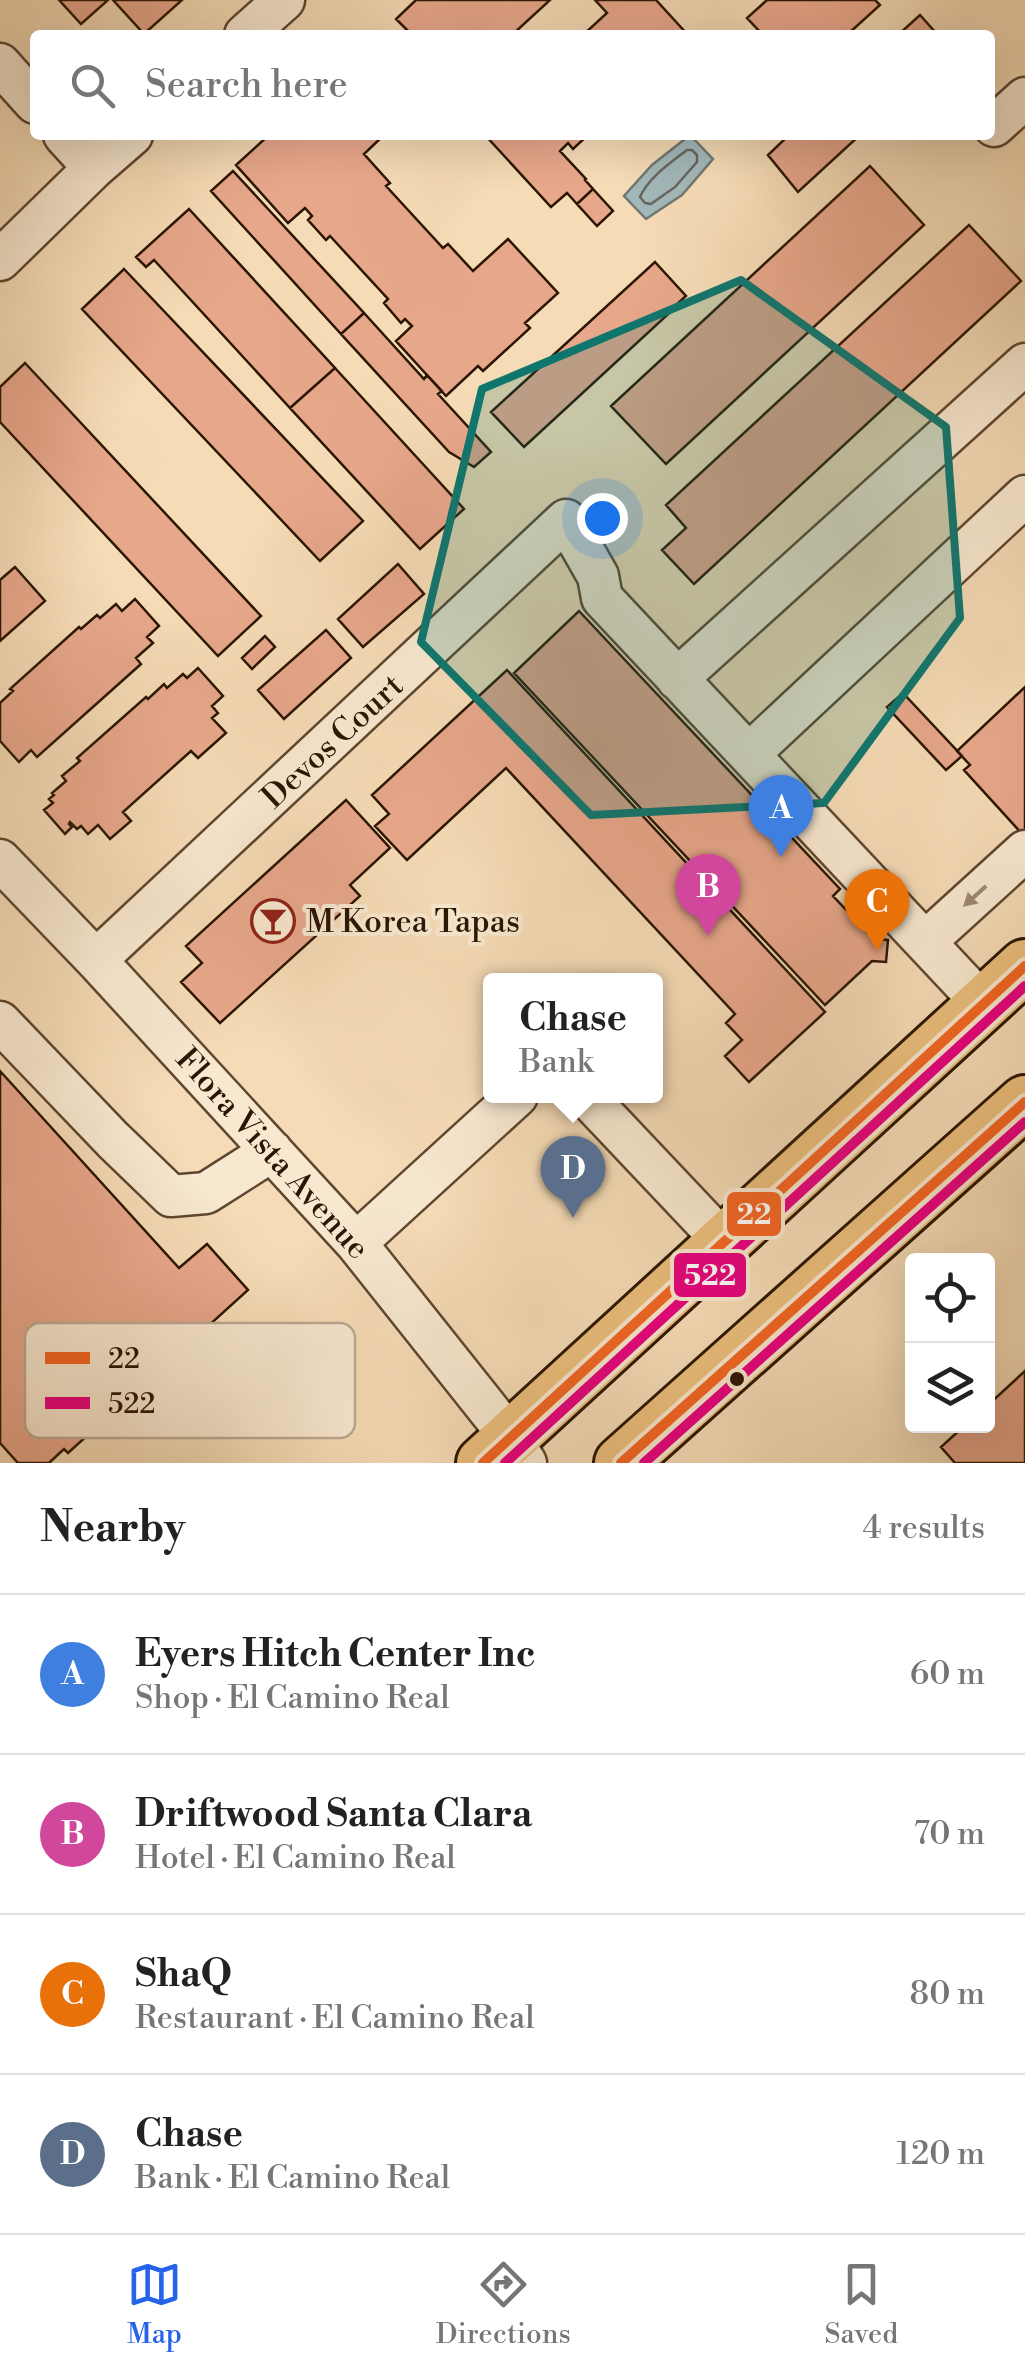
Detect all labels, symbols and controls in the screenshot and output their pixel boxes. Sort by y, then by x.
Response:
search box [30,30,995,140]
icon: search [65,58,120,113]
text: Search here [145,62,348,109]
your location [577,493,628,544]
street label: Devos Court [254,666,412,817]
pin: A [748,774,814,857]
pin: B [676,854,740,936]
pin: C [844,868,910,951]
one-way arrow [963,885,988,907]
bar icon: M Korea Tapas [250,898,296,944]
place label: M Korea Tapas [306,902,520,942]
popup [483,973,663,1103]
text: Chase [519,995,627,1042]
street label: Flora Vista Avenue [167,1040,378,1268]
text: Bank [519,1042,594,1082]
pin: D [540,1136,606,1218]
line badge: 22 [725,1190,783,1238]
text: 22 [736,1198,772,1233]
line badge: 522 [672,1251,748,1299]
map controls [905,1253,995,1433]
button: locate [905,1253,995,1343]
text: 522 [684,1259,736,1294]
legend [25,1323,355,1438]
text: 22 [108,1342,140,1377]
button: layers [905,1343,995,1433]
unlabelled marker [727,1369,747,1389]
text: 522 [108,1387,155,1422]
text: Nearby [40,1502,185,1555]
text: 4 results [863,1508,985,1548]
text: Eyers Hitch Center Inc [135,1631,535,1678]
text: A [61,1654,84,1694]
text: 60 m [910,1654,985,1694]
text: Shop · El Camino Real [135,1678,450,1718]
text: Driftwood Santa Clara [135,1791,532,1838]
text: B [60,1814,85,1854]
text: 70 m [914,1814,985,1854]
text: Hotel · El Camino Real [135,1838,456,1878]
text: ShaQ [135,1951,232,1998]
text: C [61,1974,84,2014]
text: 80 m [910,1974,985,2014]
text: Restaurant · El Camino Real [135,1998,535,2038]
text: Chase [135,2111,243,2158]
text: D [60,2134,85,2174]
text: 120 m [896,2134,985,2174]
text: Bank · El Camino Real [135,2158,450,2198]
tab: Map [127,2257,182,2352]
tab: Directions [436,2257,571,2352]
tab: Saved [825,2257,898,2352]

